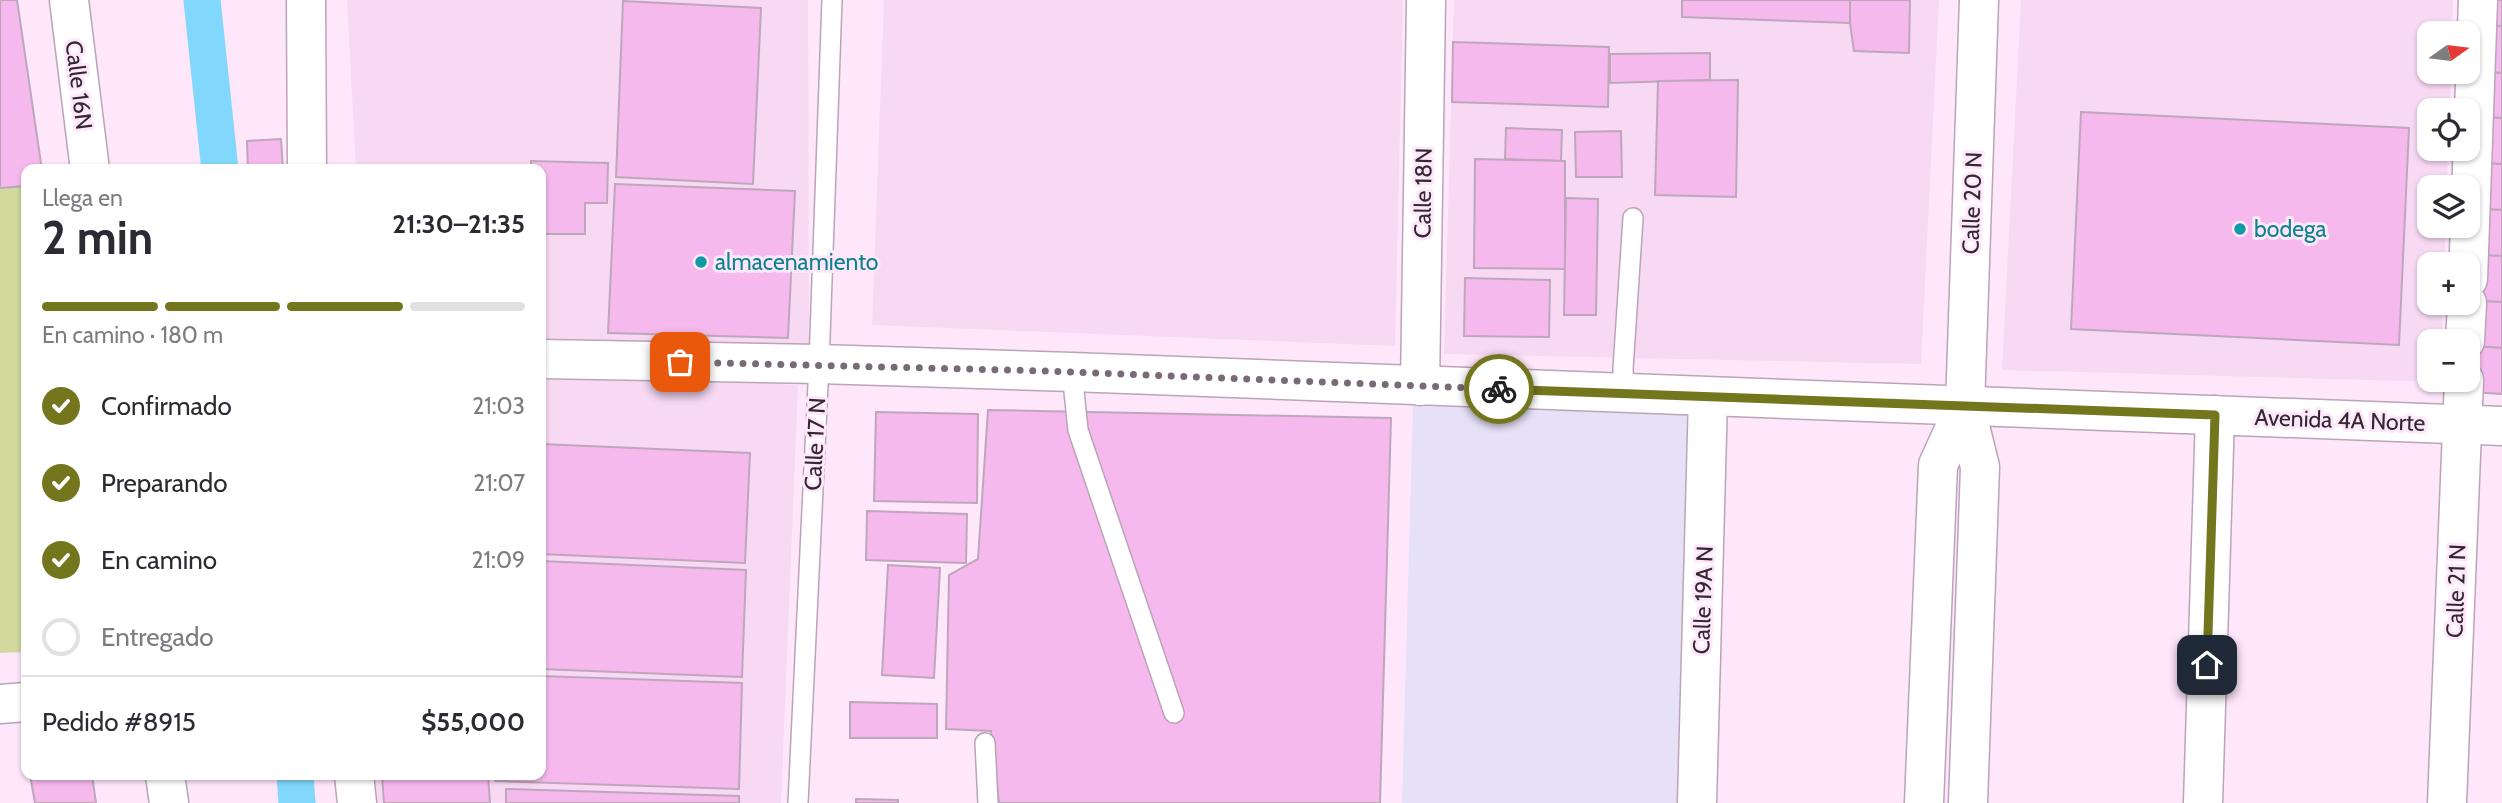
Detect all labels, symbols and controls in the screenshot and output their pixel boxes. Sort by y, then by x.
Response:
north arrow [2417,21,2480,84]
map controls [2417,21,2480,392]
street label: Calle 16N [60,39,98,131]
button: locate [2417,98,2480,161]
street label: Calle 18N [1408,147,1438,239]
street label: Calle 20 N [1956,151,1988,255]
button: layers [2417,175,2480,238]
text: Llega en [42,184,123,212]
text: 21:30–21:35 [392,208,525,240]
text: 2 min [42,210,153,266]
place label: bodega [2254,215,2326,243]
marker: bodega [2232,221,2248,237]
place label: almacenamiento [715,248,878,276]
button: + [2417,252,2480,315]
marker: almacenamiento [693,254,709,270]
text: En camino · 180 m [42,321,223,349]
button: − [2417,329,2480,392]
pin [650,332,710,392]
icon: bag [661,343,699,381]
courier [1464,354,1534,424]
icon: bike [1480,370,1518,408]
icon: check [42,387,80,425]
text: Confirmado [101,390,232,422]
text: 21:03 [472,392,525,420]
street label: Calle 17 N [799,397,831,491]
street label: Avenida 4A Norte [2254,403,2426,437]
icon: check [42,464,80,502]
text: Preparando [101,467,228,499]
text: 21:07 [473,469,525,497]
icon: check [42,541,80,579]
text: En camino [101,544,217,576]
street label: Calle 21 N [2440,544,2472,638]
street label: Calle 19A N [1687,545,1719,655]
text: 21:09 [472,546,525,574]
text: Entregado [101,621,214,653]
pin [2177,635,2237,695]
icon: home [2188,646,2226,684]
text: Pedido #8915 [42,706,196,738]
text: $55,000 [421,706,525,738]

